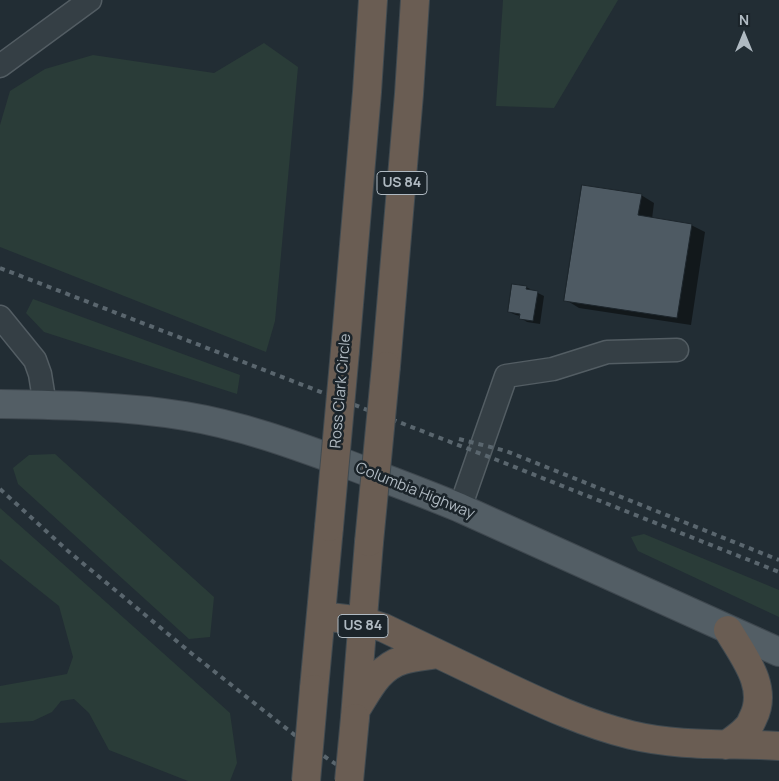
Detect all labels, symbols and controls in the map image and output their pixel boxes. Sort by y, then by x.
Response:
north arrow [719,10,769,60]
text: N [739,10,749,29]
road number: US 84 [377,172,427,194]
street label: Ross Clark Circle [327,333,355,449]
street label: Columbia Highway [353,459,477,523]
road number: US 84 [338,614,388,638]

